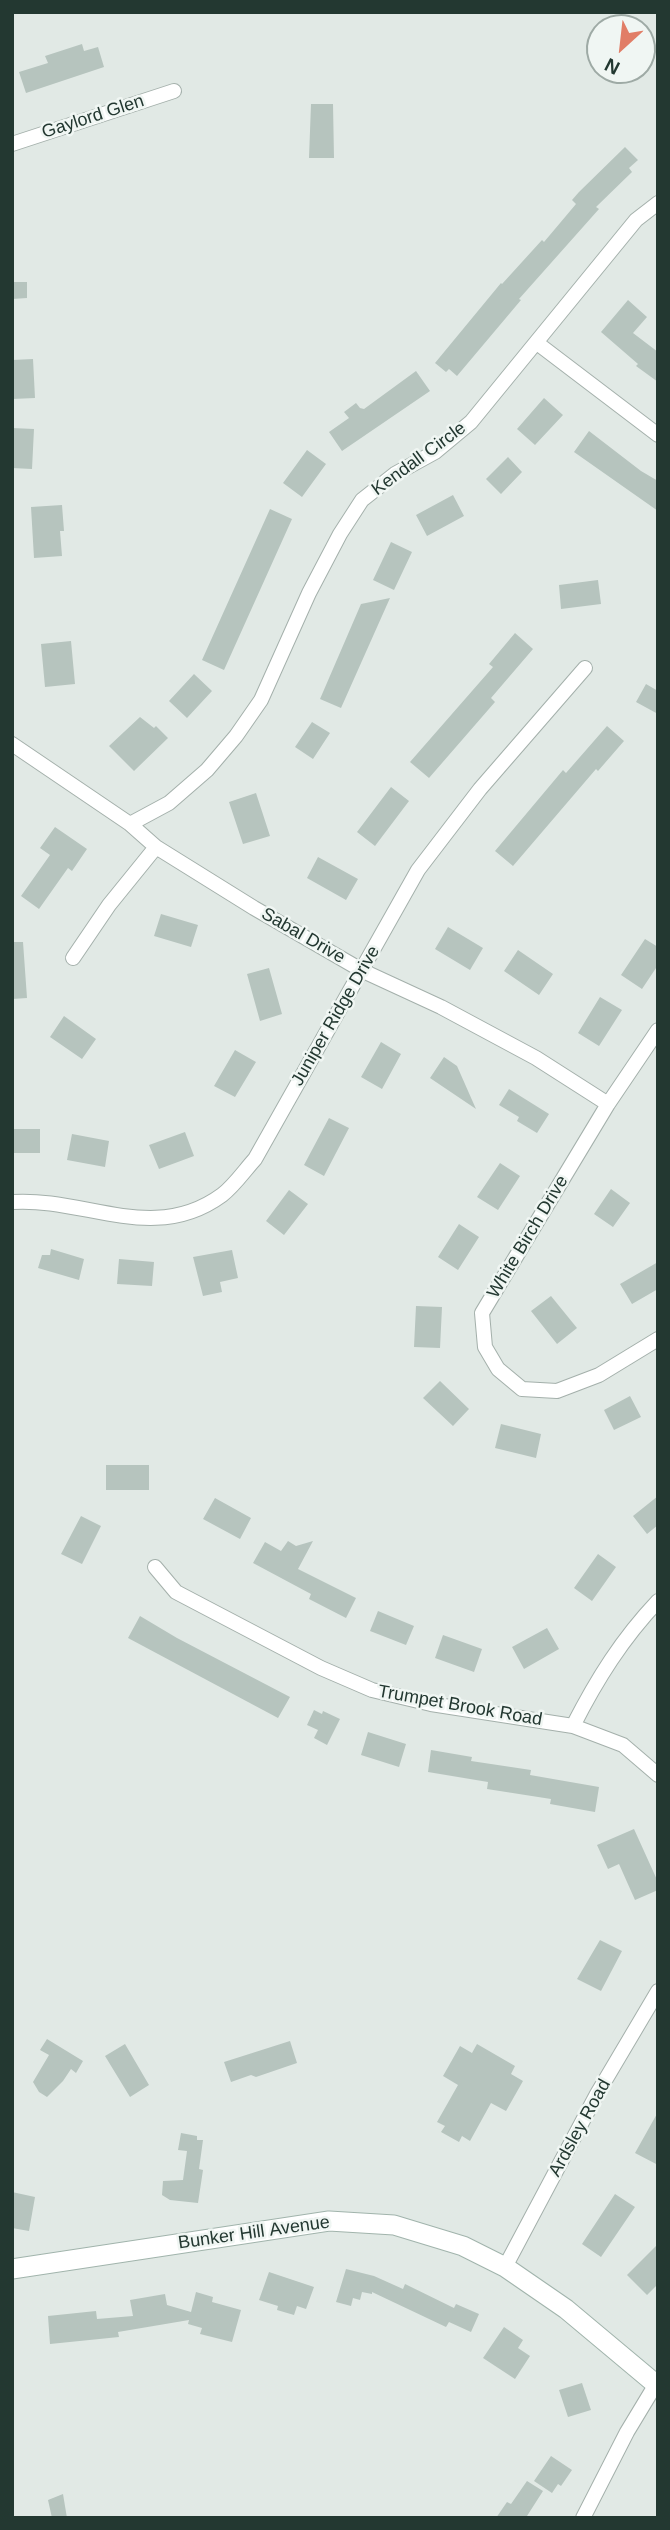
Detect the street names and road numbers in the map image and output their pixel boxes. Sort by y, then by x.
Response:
street label: Gaylord Glen [39,90,147,144]
street label: Kendall Circle [368,418,470,500]
street label: Sabal Drive [257,903,349,969]
street label: Juniper Ridge Drive [287,942,385,1090]
street label: White Birch Drive [483,1172,573,1302]
street label: Trumpet Brook Road [376,1681,544,1731]
street label: Ardsley Road [544,2076,616,2180]
street label: Bunker Hill Avenue [177,2212,331,2254]

